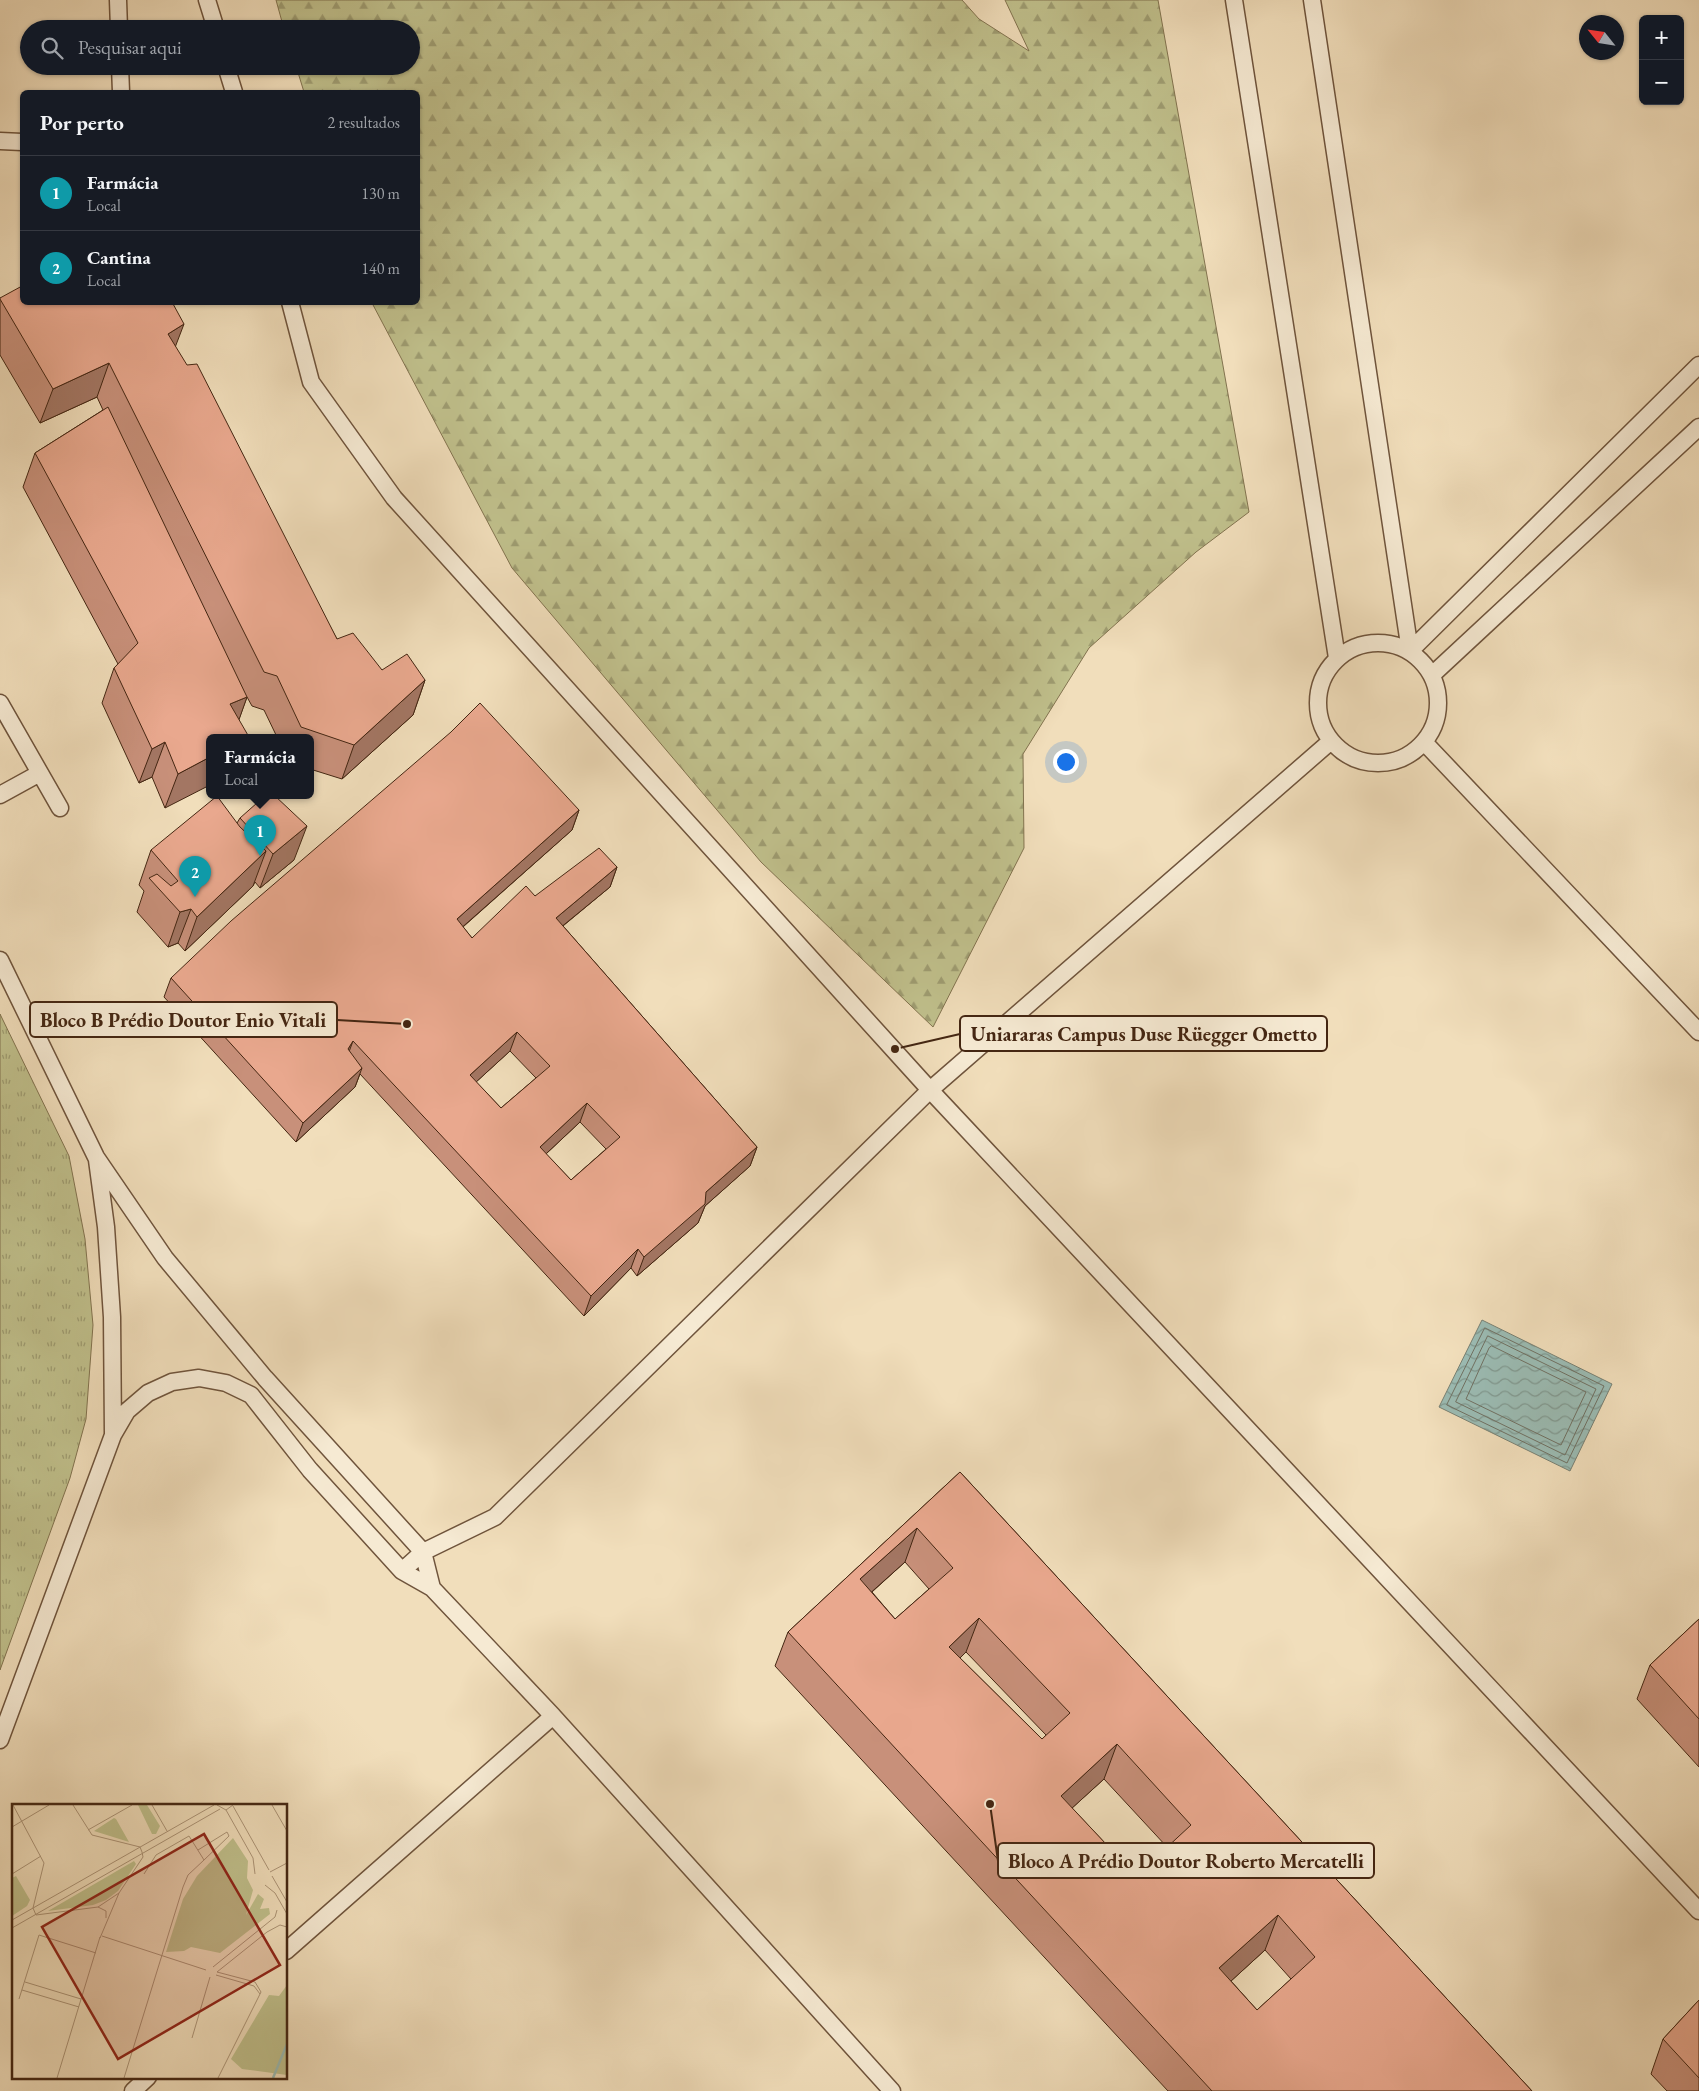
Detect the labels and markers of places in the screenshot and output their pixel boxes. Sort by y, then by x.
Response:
pin: 1 [244,815,276,856]
pin: 2 [179,856,211,897]
callout: Bloco B Prédio Doutor Enio Vitali [30,1002,337,1037]
callout: Uniararas Campus Duse Rüegger Ometto [960,1016,1327,1051]
callout: Bloco A Prédio Doutor Roberto Mercatelli [998,1843,1374,1878]

